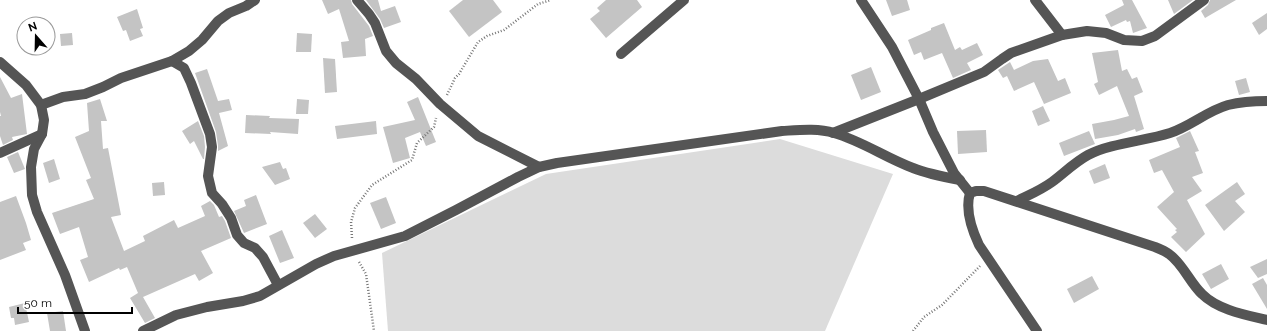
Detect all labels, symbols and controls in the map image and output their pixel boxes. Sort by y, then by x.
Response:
north arrow [16,16,56,56]
text: N [27,20,39,35]
scale bar [18,289,132,315]
text: 50 m [24,296,52,310]

